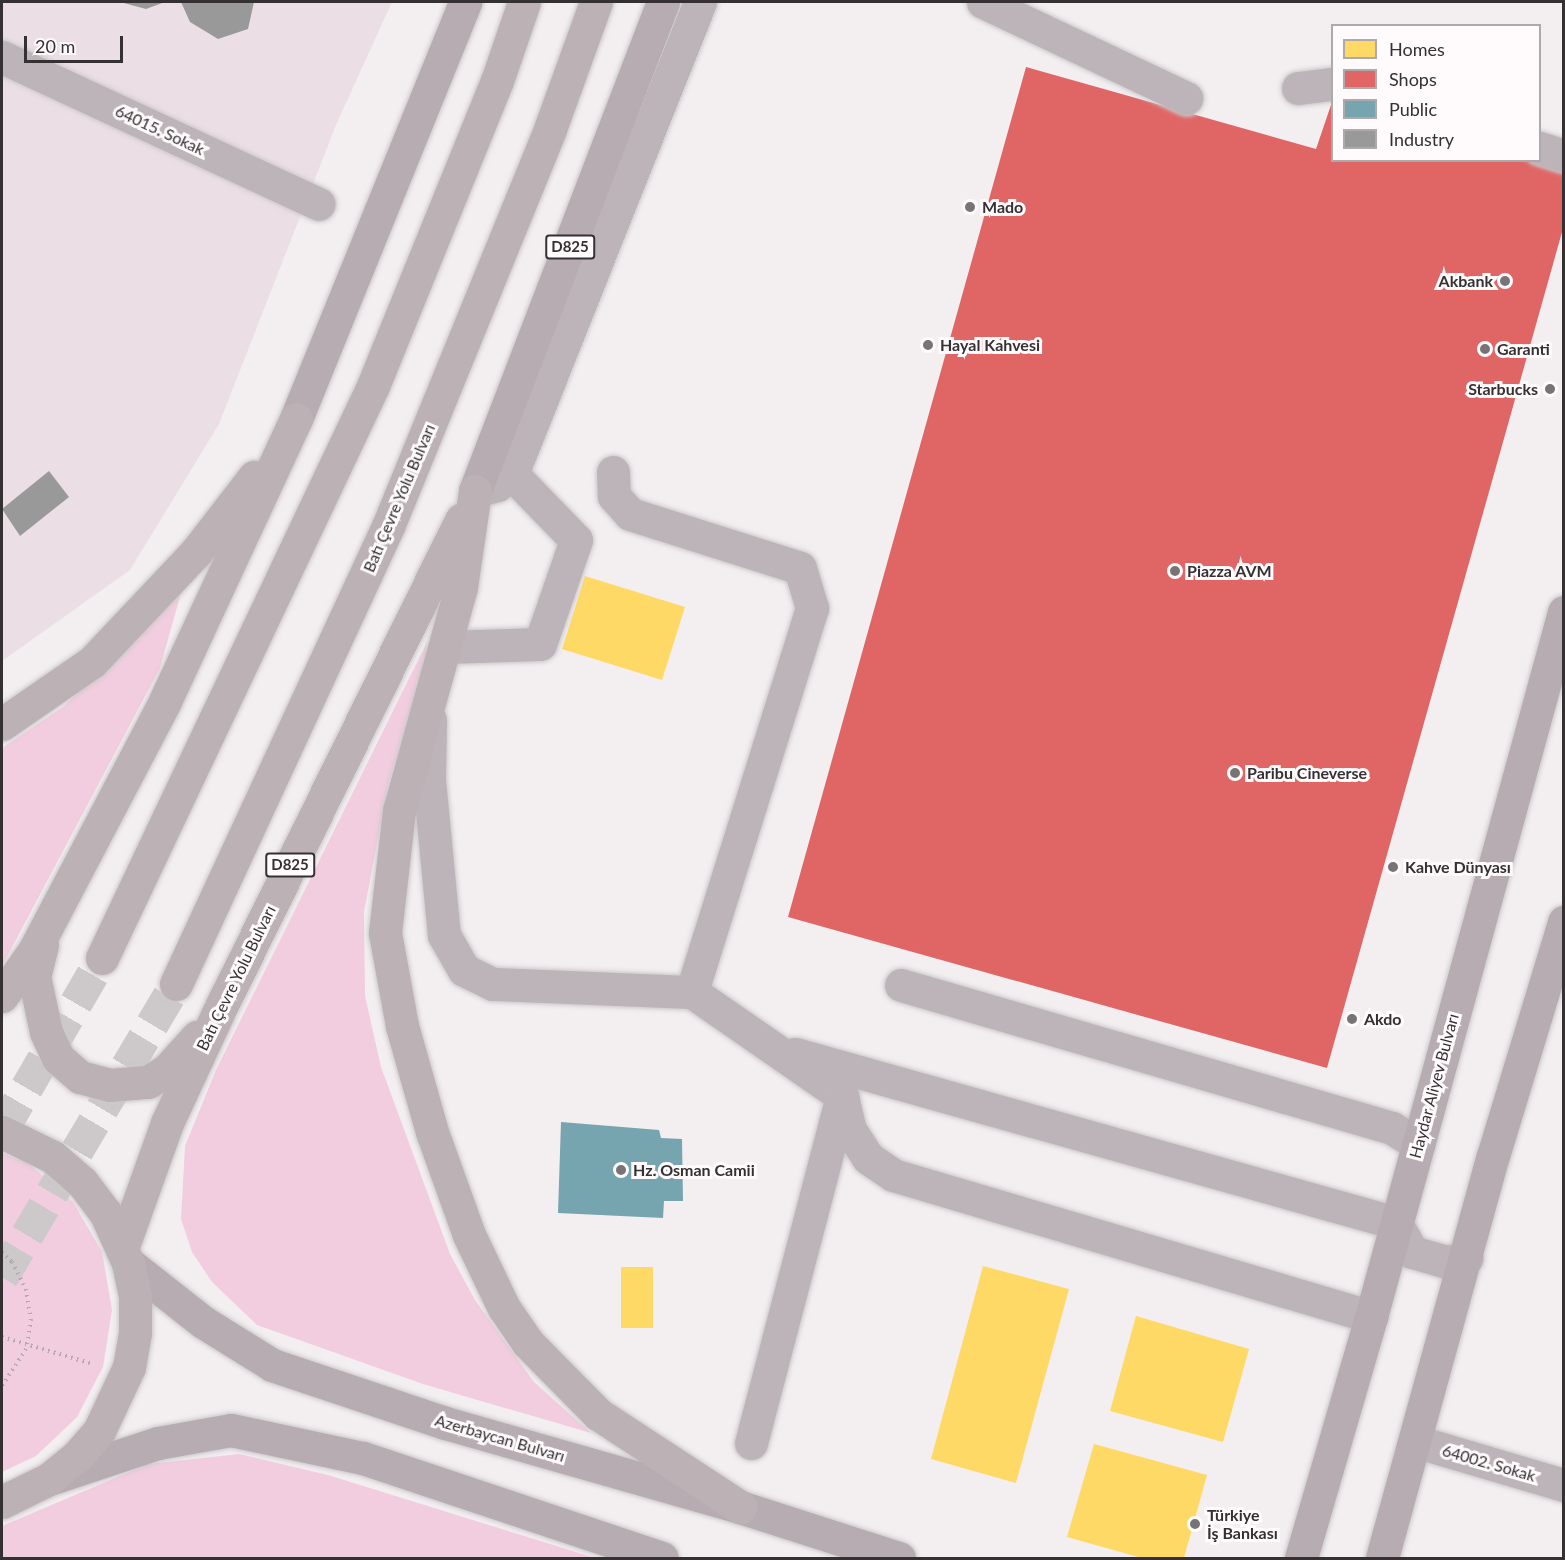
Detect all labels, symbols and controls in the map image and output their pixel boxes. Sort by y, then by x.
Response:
scale bar [27,24,126,62]
legend [1331,24,1541,162]
text: 20 m [35,35,75,57]
text: Homes [1389,38,1445,60]
text: Shops [1389,68,1437,90]
text: Public [1389,98,1437,120]
street label: 64015. Sokak [112,101,208,159]
text: Industry [1389,128,1454,150]
place label: Mado [982,197,1023,217]
marker: Mado [963,200,977,214]
road number: D825 [544,235,596,259]
place label: Akbank [1439,271,1493,291]
marker: Akbank [1498,274,1512,288]
place label: Hayal Kahvesi [940,335,1040,355]
marker: Hayal Kahvesi [921,338,935,352]
place label: Garanti [1497,339,1550,359]
marker: Garanti [1478,342,1492,356]
place label: Starbucks [1468,379,1538,399]
marker: Starbucks [1543,382,1557,396]
street label: Batı Çevre Yolu Bulvarı [359,421,439,575]
place label: Piazza AVM [1187,561,1272,581]
marker: Piazza AVM [1168,564,1182,578]
place label: Paribu Cineverse [1247,763,1367,783]
marker: Paribu Cineverse [1228,766,1242,780]
road number: D825 [264,853,316,877]
place label: Kahve Dünyası [1405,857,1511,877]
marker: Kahve Dünyası [1386,860,1400,874]
street label: Batı Çevre Yolu Bulvarı [192,902,280,1054]
place label: Akdo [1364,1009,1402,1029]
street label: Haydar Aliyev Bulvarı [1405,1011,1463,1161]
marker: Akdo [1345,1012,1359,1026]
place label: Hz. Osman Camii [633,1160,755,1180]
marker: Hz. Osman Camii [614,1163,628,1177]
street label: Azerbaycan Bulvarı [433,1410,567,1466]
street label: 64002. Sokak [1440,1441,1538,1485]
place label: Türkiye İş Bankası [1207,1505,1278,1543]
marker: Türkiye İş Bankası [1188,1517,1202,1531]

